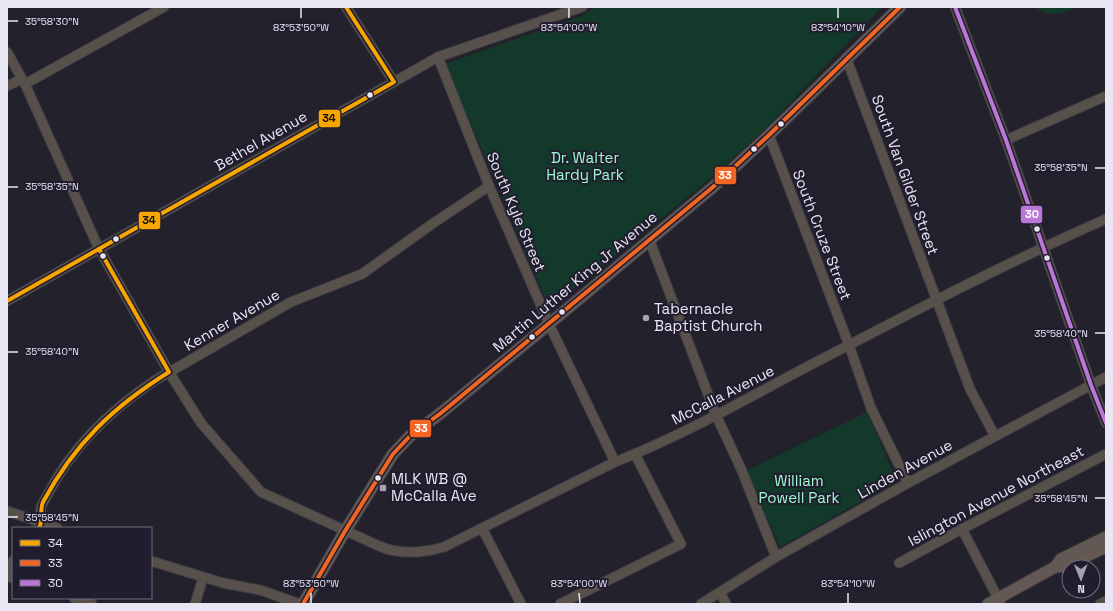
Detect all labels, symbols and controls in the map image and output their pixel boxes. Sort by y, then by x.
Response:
text: 35°58'30"N [25,15,79,28]
text: 83°53'50"W [273,21,329,34]
text: 83°54'00"W [541,21,597,34]
text: 83°54'10"W [811,21,865,34]
unlabelled marker [365,90,375,100]
street label: South Van Gilder Street [868,92,943,258]
street label: Bethel Avenue [211,106,311,175]
line badge: 34 [318,109,341,128]
text: 34 [322,111,336,125]
unlabelled marker [776,119,786,129]
unlabelled marker [749,144,759,154]
park label: Dr. Walter Hardy Park [546,148,624,184]
street label: South Kyle Street [483,149,550,275]
text: 35°58'35"N [1034,161,1088,174]
line badge: 33 [714,166,737,185]
street label: South Cruze Street [789,167,856,303]
text: 33 [718,168,732,182]
text: 35°58'35"N [25,180,79,193]
line badge: 30 [1020,205,1043,224]
street label: Martin Luther King Jr Avenue [489,207,661,356]
text: 30 [1025,207,1039,221]
line badge: 34 [138,211,161,230]
text: 34 [142,213,156,227]
unlabelled marker [1032,224,1042,234]
unlabelled marker [111,234,121,244]
unlabelled marker [98,251,108,261]
unlabelled marker [1042,253,1052,263]
street label: Kenner Avenue [181,284,283,355]
place label: Tabernacle Baptist Church [654,299,762,335]
unlabelled marker [557,307,567,317]
marker: Tabernacle Baptist Church [641,313,651,323]
text: 35°58'40"N [1034,327,1088,340]
unlabelled marker [527,332,537,342]
text: 35°58'40"N [25,345,79,358]
street label: McCalla Avenue [668,360,777,429]
line badge: 33 [409,419,432,438]
text: 33 [414,421,428,435]
street label: Linden Avenue [854,435,956,502]
street label: Islington Avenue Northeast [905,441,1087,550]
place label: MLK WB @ McCalla Ave [391,469,477,505]
park label: William Powell Park [758,471,840,507]
unlabelled marker [373,473,383,483]
marker: MLK WB @ McCalla Ave [378,483,388,493]
text: 35°58'45"N [1034,492,1088,505]
text: 35°58'45"N [25,511,79,524]
legend [12,527,152,599]
text: 34 [48,535,63,551]
text: 33 [48,555,63,571]
north arrow [1061,559,1101,599]
text: 30 [48,575,63,591]
text: 83°53'50"W [283,577,339,590]
text: 83°54'00"W [551,577,607,590]
text: 83°54'10"W [821,577,875,590]
text: N [1077,582,1085,596]

